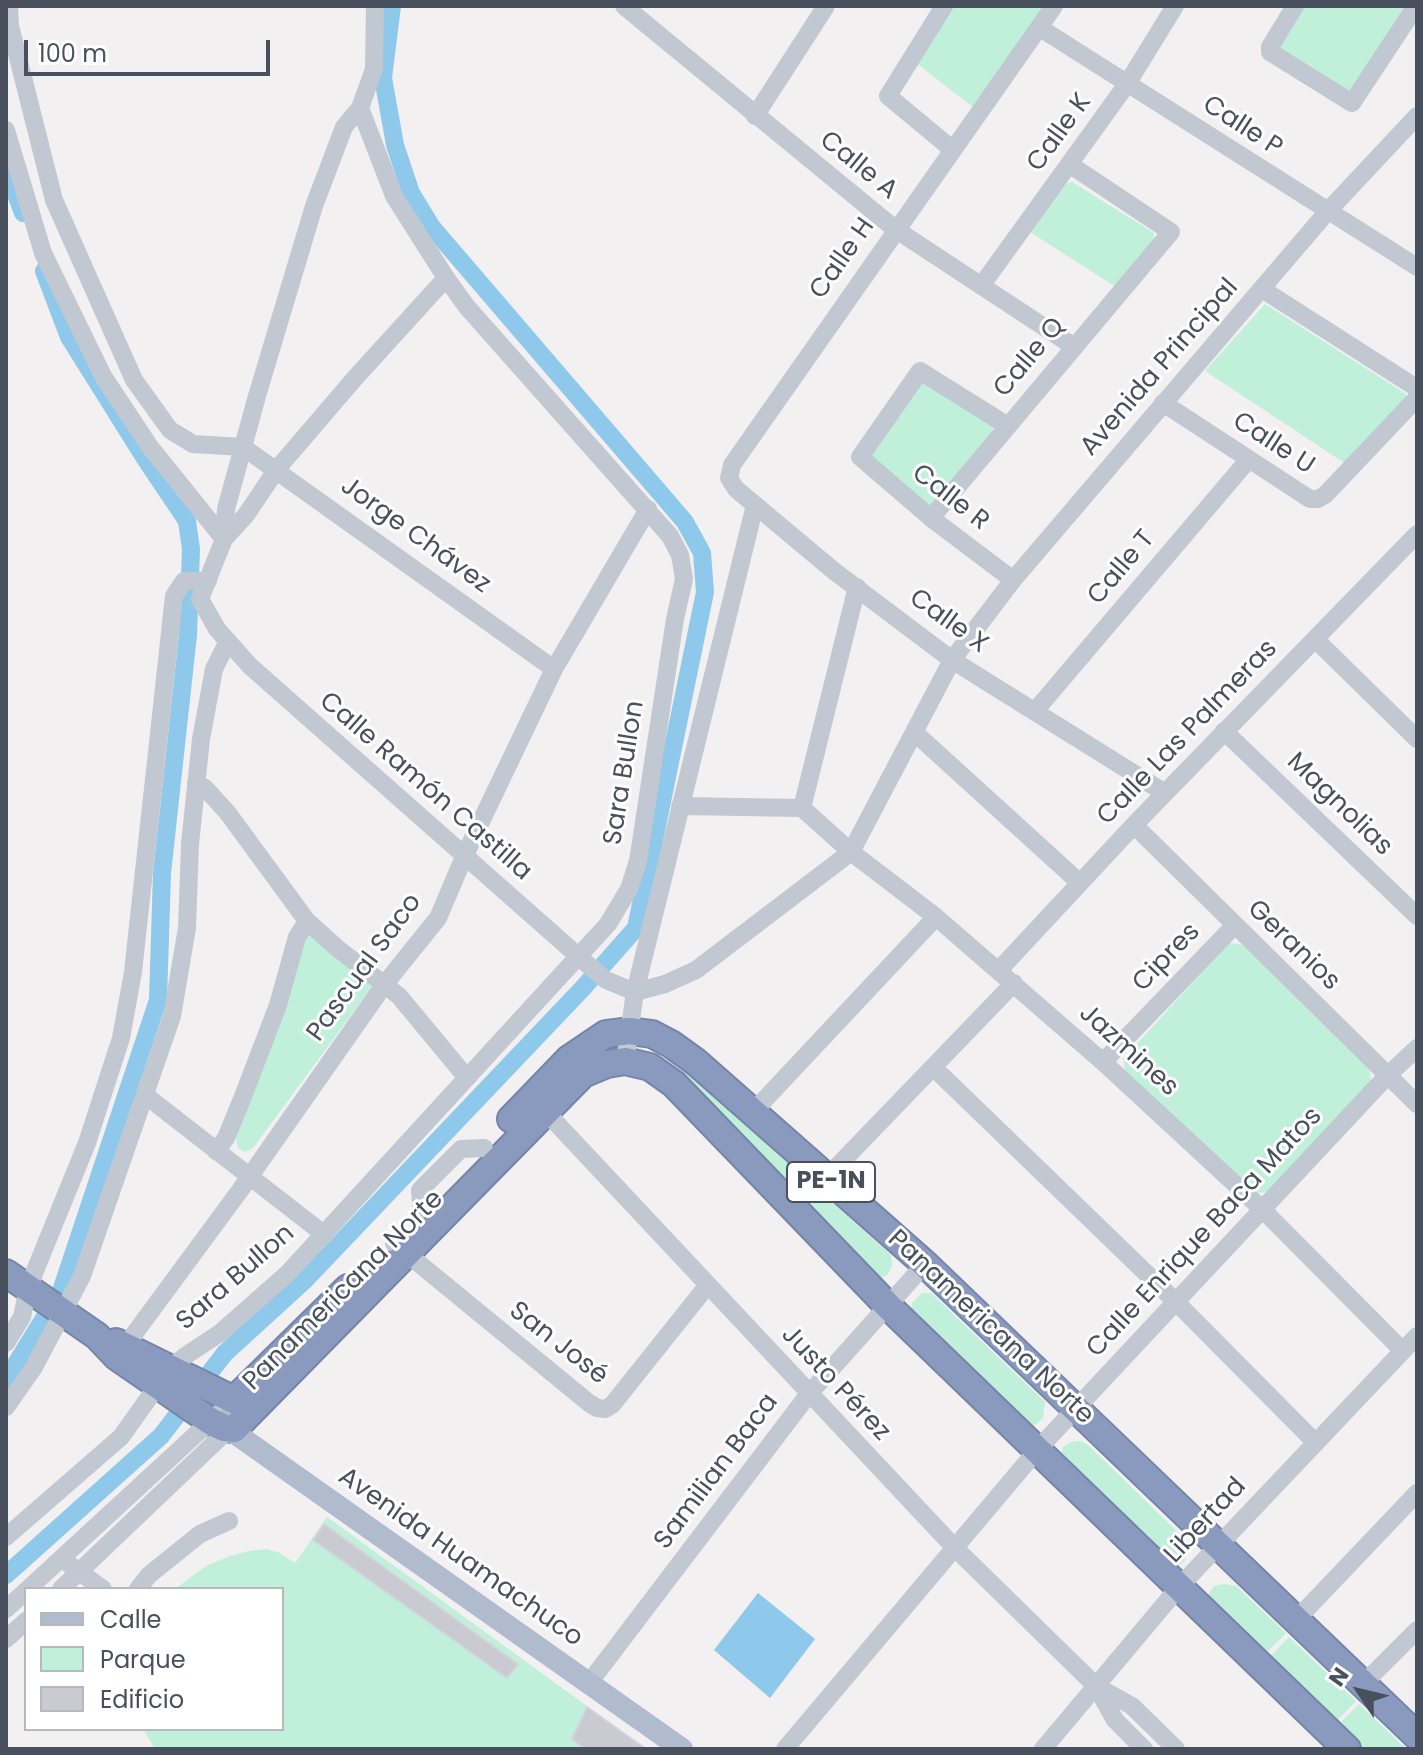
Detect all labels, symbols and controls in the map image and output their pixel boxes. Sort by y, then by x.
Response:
scale bar [28,24,274,74]
text: 100 m [38,37,107,70]
street label: Calle K [1021,88,1099,178]
street label: Calle P [1196,90,1288,164]
street label: Calle A [813,125,903,207]
street label: Calle H [804,213,882,305]
street label: Avenida Principal [1074,273,1246,463]
street label: Calle Q [988,312,1072,404]
street label: Calle U [1226,406,1320,482]
street label: Calle R [905,458,995,538]
street label: Jorge Chávez [334,471,496,601]
street label: Calle T [1082,524,1162,612]
street label: Calle X [903,583,993,661]
street label: Calle Las Palmeras [1091,634,1285,832]
street label: Calle Ramón Castilla [312,686,538,888]
street label: Sara Bullon [598,699,652,847]
street label: Magnolias [1280,747,1398,863]
street label: Pascual Saco [301,888,429,1048]
street label: Geranios [1240,894,1346,998]
street label: Cipres [1127,917,1207,999]
street label: Jazmines [1072,998,1184,1104]
street label: Calle Enrique Baca Matos [1081,1102,1329,1364]
road number: PE-1N [787,1162,875,1202]
street label: Panamericana Norte [237,1184,451,1398]
street label: Sara Bullon [171,1218,301,1338]
street label: Panamericana Norte [880,1224,1100,1432]
street label: San José [502,1296,614,1392]
street label: Justo Pérez [774,1320,896,1448]
street label: Samilian Baca [648,1388,786,1556]
street label: Avenida Huamachuco [332,1462,588,1654]
street label: Libertad [1159,1472,1253,1570]
legend [24,1587,284,1731]
text: Calle [100,1603,161,1636]
text: Parque [100,1643,186,1676]
north arrow [1319,1651,1399,1731]
text: N [1321,1661,1356,1693]
text: Edificio [100,1683,184,1716]

